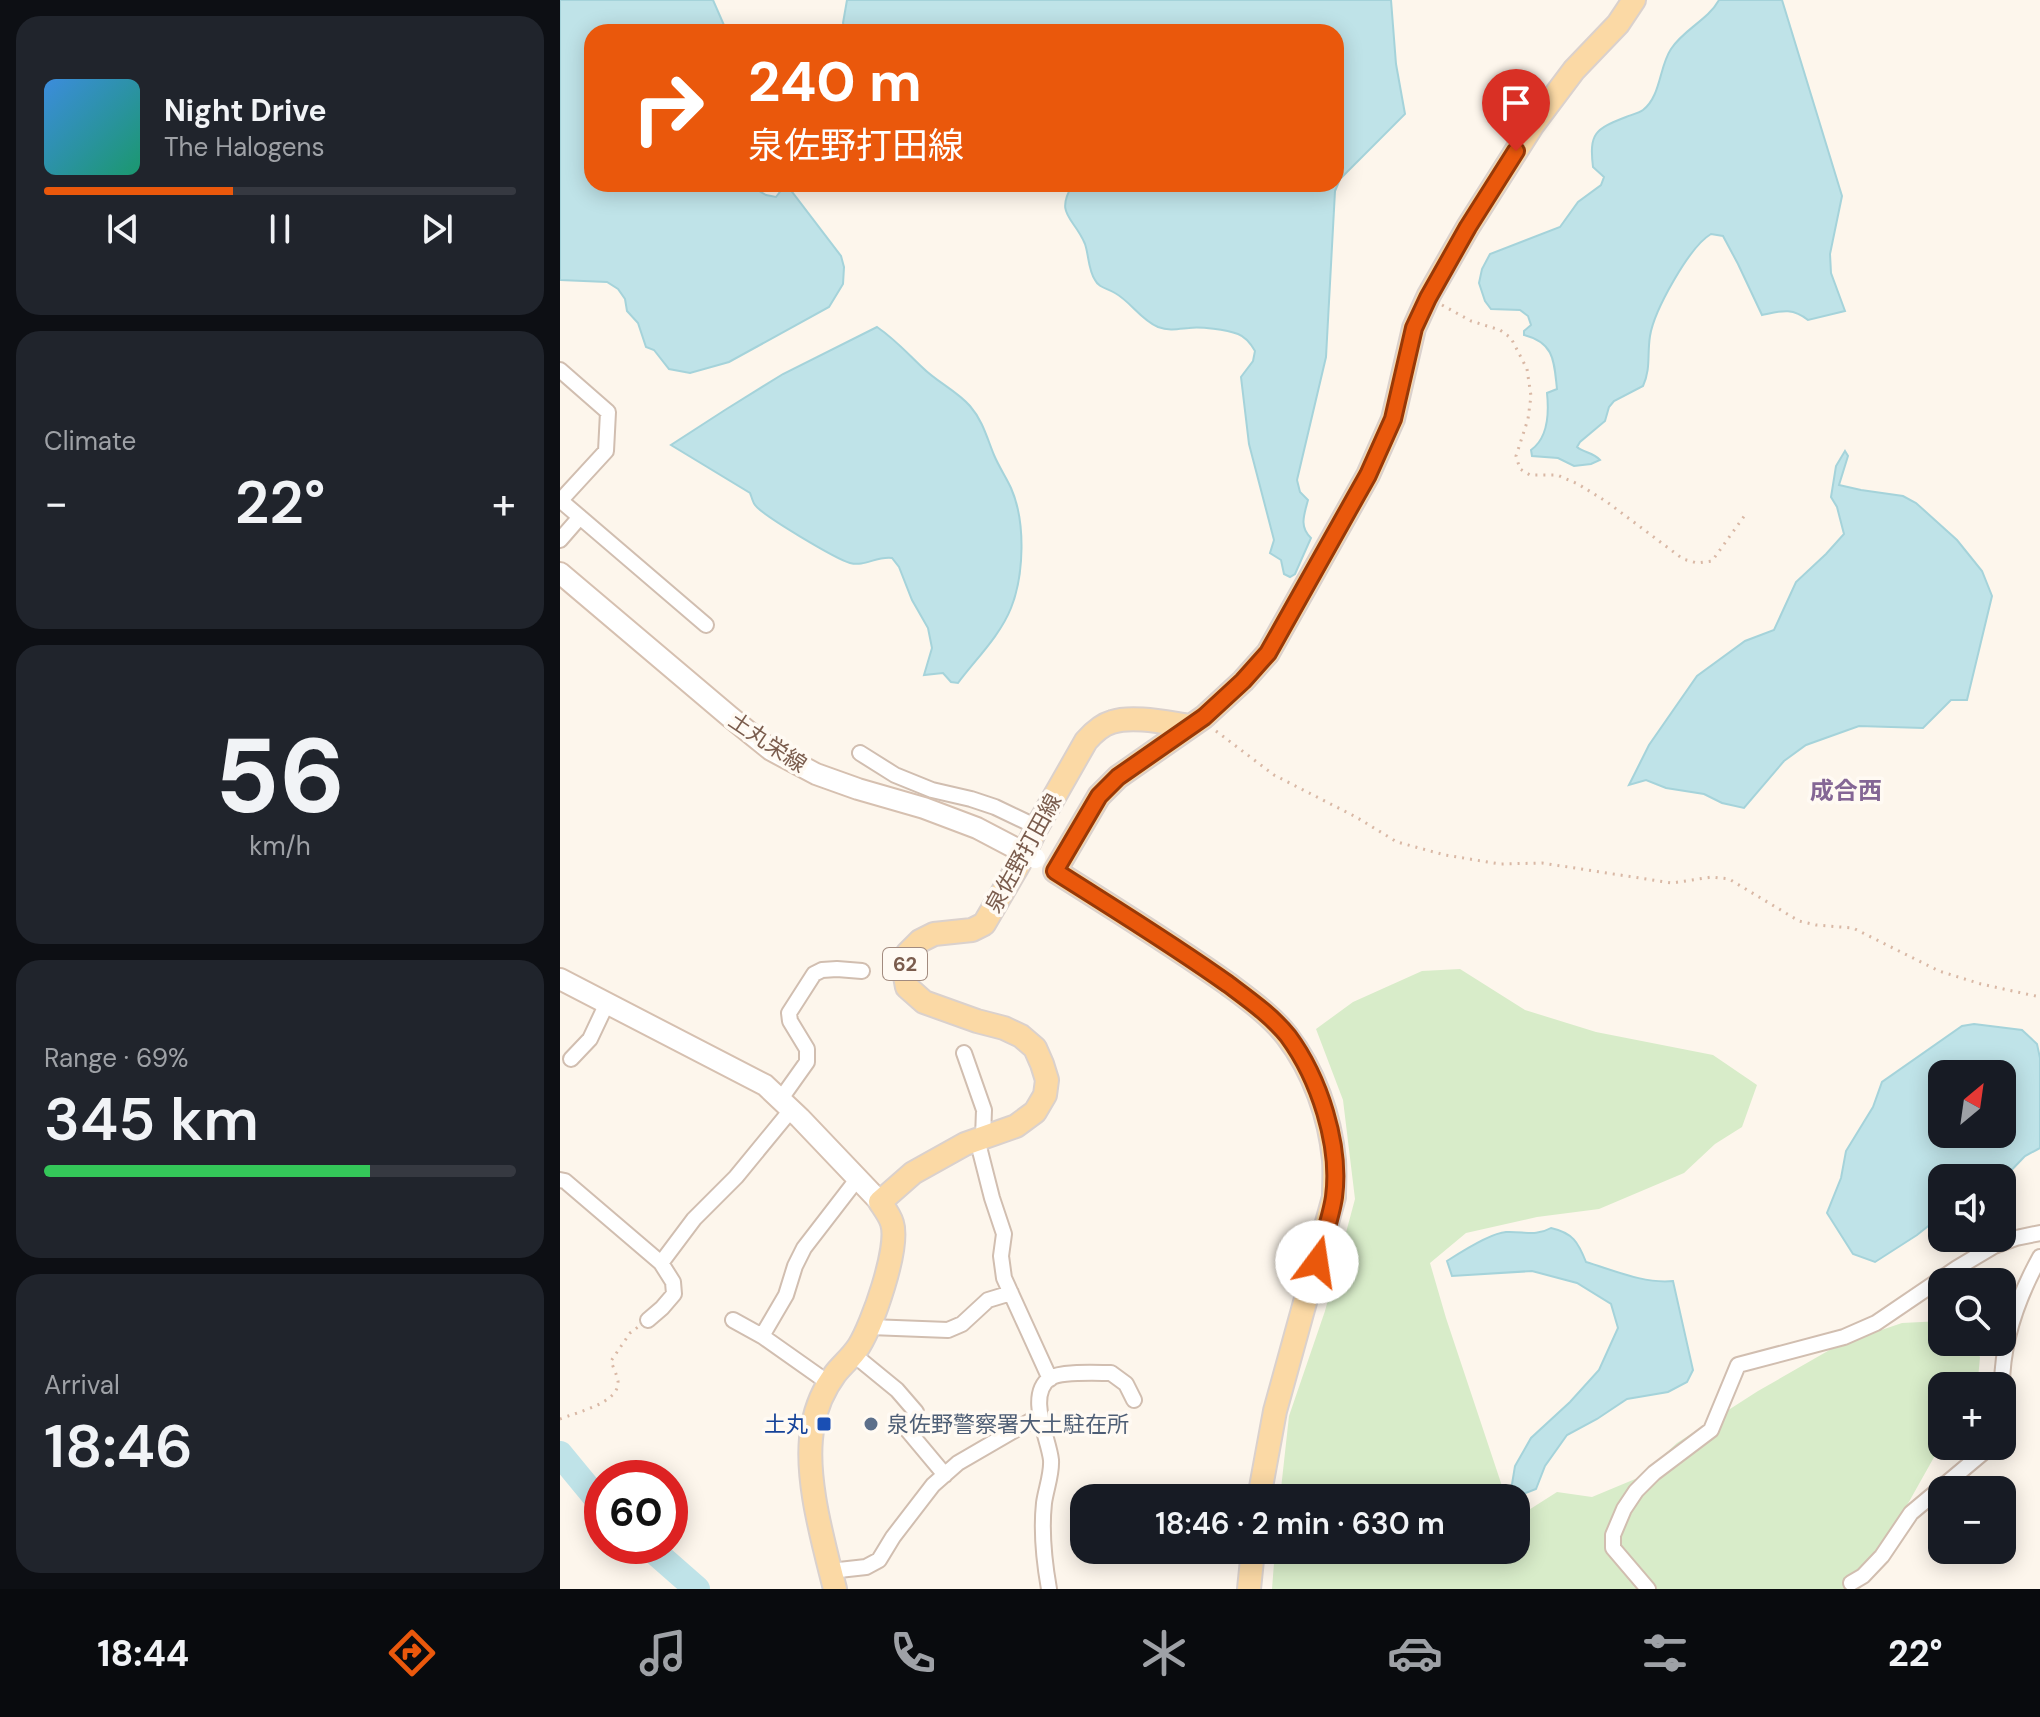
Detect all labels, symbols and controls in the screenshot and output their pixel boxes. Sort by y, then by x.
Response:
text: 240 m [748,45,922,118]
icon: right [616,56,720,160]
pin [1482,69,1550,151]
icon: arrive [1494,81,1538,125]
text: Night Drive [164,91,327,130]
text: 泉佐野打田線 [748,122,964,169]
text: The Halogens [164,130,324,164]
icon: previous [101,207,145,251]
icon: pause [258,207,302,251]
icon: next [415,207,459,251]
text: Climate [44,424,136,458]
text: 22° [235,463,325,542]
text: − [44,474,68,532]
text: + [492,474,516,532]
street label: 土丸栄線 [723,706,812,779]
text: 56 [215,709,345,844]
district label: 成合西 [1810,775,1882,806]
street label: 泉佐野打田線 [979,788,1068,918]
text: km/h [249,829,311,863]
road number: 62 [883,948,927,980]
text: Range · 69% [44,1041,188,1075]
north arrow [1928,1060,2016,1148]
map controls [1928,1060,2016,1564]
text: 345 km [44,1080,259,1159]
button: sound [1928,1164,2016,1252]
position arrow [1275,1220,1359,1304]
button: search [1928,1268,2016,1356]
text: Arrival [44,1368,120,1402]
button: + [1928,1372,2016,1460]
text: 18:46 [44,1407,193,1486]
place label: 土丸 [764,1410,808,1439]
place label: 泉佐野警察署大土駐在所 [887,1410,1129,1439]
marker: 土丸 [815,1415,833,1433]
marker: 泉佐野警察署大土駐在所 [862,1415,880,1433]
speed limit sign: 60 [584,1460,688,1564]
button: − [1928,1476,2016,1564]
text: 18:46 · 2 min · 630 m [1155,1504,1445,1543]
icon: directions [384,1625,440,1681]
icon: music [635,1625,691,1681]
icon: phone [885,1625,941,1681]
icon: climate [1136,1625,1192,1681]
icon: car [1387,1625,1443,1681]
icon: filters [1637,1625,1693,1681]
text: 18:44 [97,1630,189,1677]
text: 22° [1888,1630,1943,1677]

